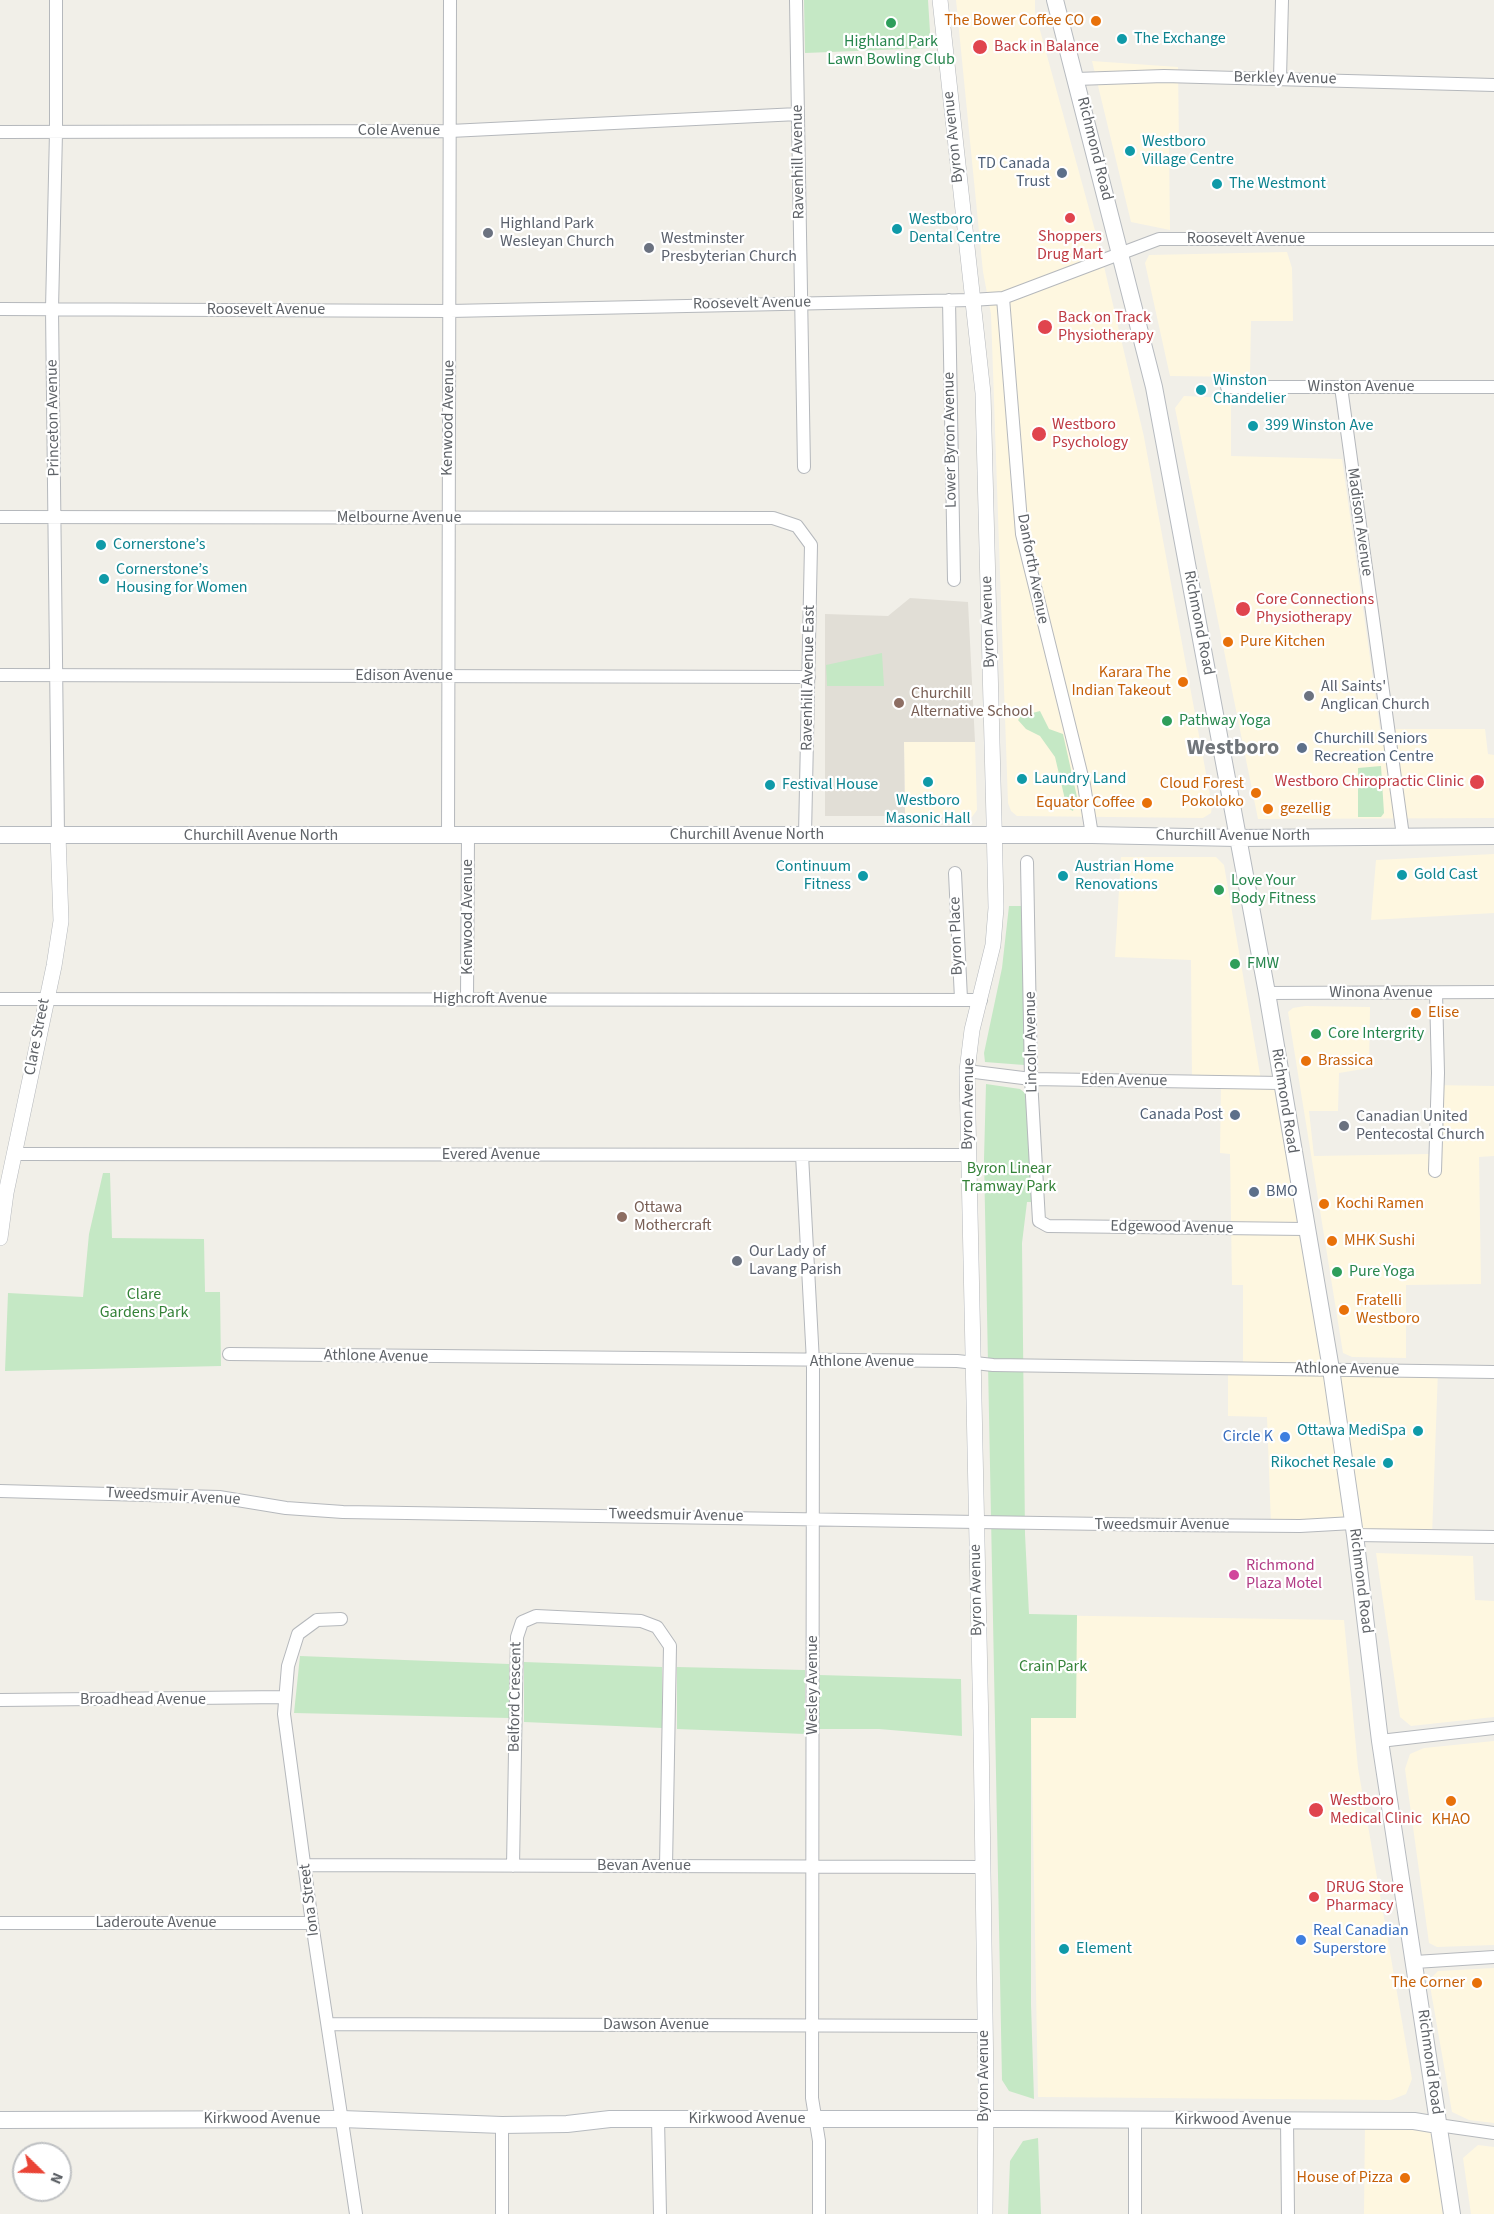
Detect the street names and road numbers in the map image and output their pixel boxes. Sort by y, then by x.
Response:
street label: Berkley Avenue [1233,69,1337,89]
street label: Byron Avenue [940,90,968,184]
street label: Richmond Road [1072,95,1116,203]
street label: Ravenhill Avenue [788,105,810,219]
street label: Cole Avenue [358,121,440,141]
street label: Roosevelt Avenue [1187,229,1305,249]
street label: Roosevelt Avenue [693,293,811,315]
street label: Roosevelt Avenue [207,300,325,320]
street label: Princeton Avenue [43,359,65,477]
street label: Kenwood Avenue [438,360,460,476]
street label: Lower Byron Avenue [940,372,962,508]
street label: Winston Avenue [1308,377,1414,397]
street label: Madison Avenue [1342,467,1376,577]
street label: Melbourne Avenue [337,508,461,528]
street label: Danforth Avenue [1012,512,1052,626]
street label: Richmond Road [1178,569,1218,677]
street label: Byron Avenue [978,576,1000,668]
street label: Ravenhill Avenue East [798,605,820,751]
street label: Edison Avenue [355,666,453,686]
street label: Churchill Avenue North [670,825,824,845]
street label: Churchill Avenue North [184,826,338,846]
street label: Churchill Avenue North [1156,826,1310,846]
street label: Kenwood Avenue [458,859,478,975]
street label: Byron Place [946,896,968,976]
street label: Winona Avenue [1329,983,1433,1003]
street label: Highcroft Avenue [433,989,547,1009]
street label: Lincoln Avenue [1022,991,1042,1093]
street label: Clare Street [21,997,55,1077]
street label: Richmond Road [1266,1047,1302,1155]
street label: Byron Avenue [959,1058,979,1150]
street label: Eden Avenue [1081,1071,1167,1091]
street label: Evered Avenue [442,1145,540,1165]
street label: Edgewood Avenue [1110,1217,1234,1239]
street label: Athlone Avenue [324,1346,428,1368]
street label: Athlone Avenue [810,1352,914,1372]
street label: Athlone Avenue [1295,1359,1399,1381]
street label: Tweedsmuir Avenue [105,1484,241,1510]
street label: Tweedsmuir Avenue [608,1505,744,1527]
street label: Tweedsmuir Avenue [1095,1515,1229,1535]
street label: Richmond Road [1344,1527,1376,1635]
street label: Byron Avenue [967,1544,987,1636]
street label: Wesley Avenue [803,1635,823,1735]
street label: Belford Crescent [505,1642,527,1752]
street label: Broadhead Avenue [80,1690,206,1710]
street label: Bevan Avenue [597,1856,691,1876]
street label: Iona Street [296,1863,324,1937]
street label: Laderoute Avenue [95,1913,217,1933]
street label: Richmond Road [1412,2008,1446,2116]
street label: Dawson Avenue [603,2015,709,2035]
street label: Byron Avenue [974,2030,994,2122]
street label: Kirkwood Avenue [204,2109,320,2129]
street label: Kirkwood Avenue [689,2109,805,2129]
street label: Kirkwood Avenue [1175,2110,1291,2130]

